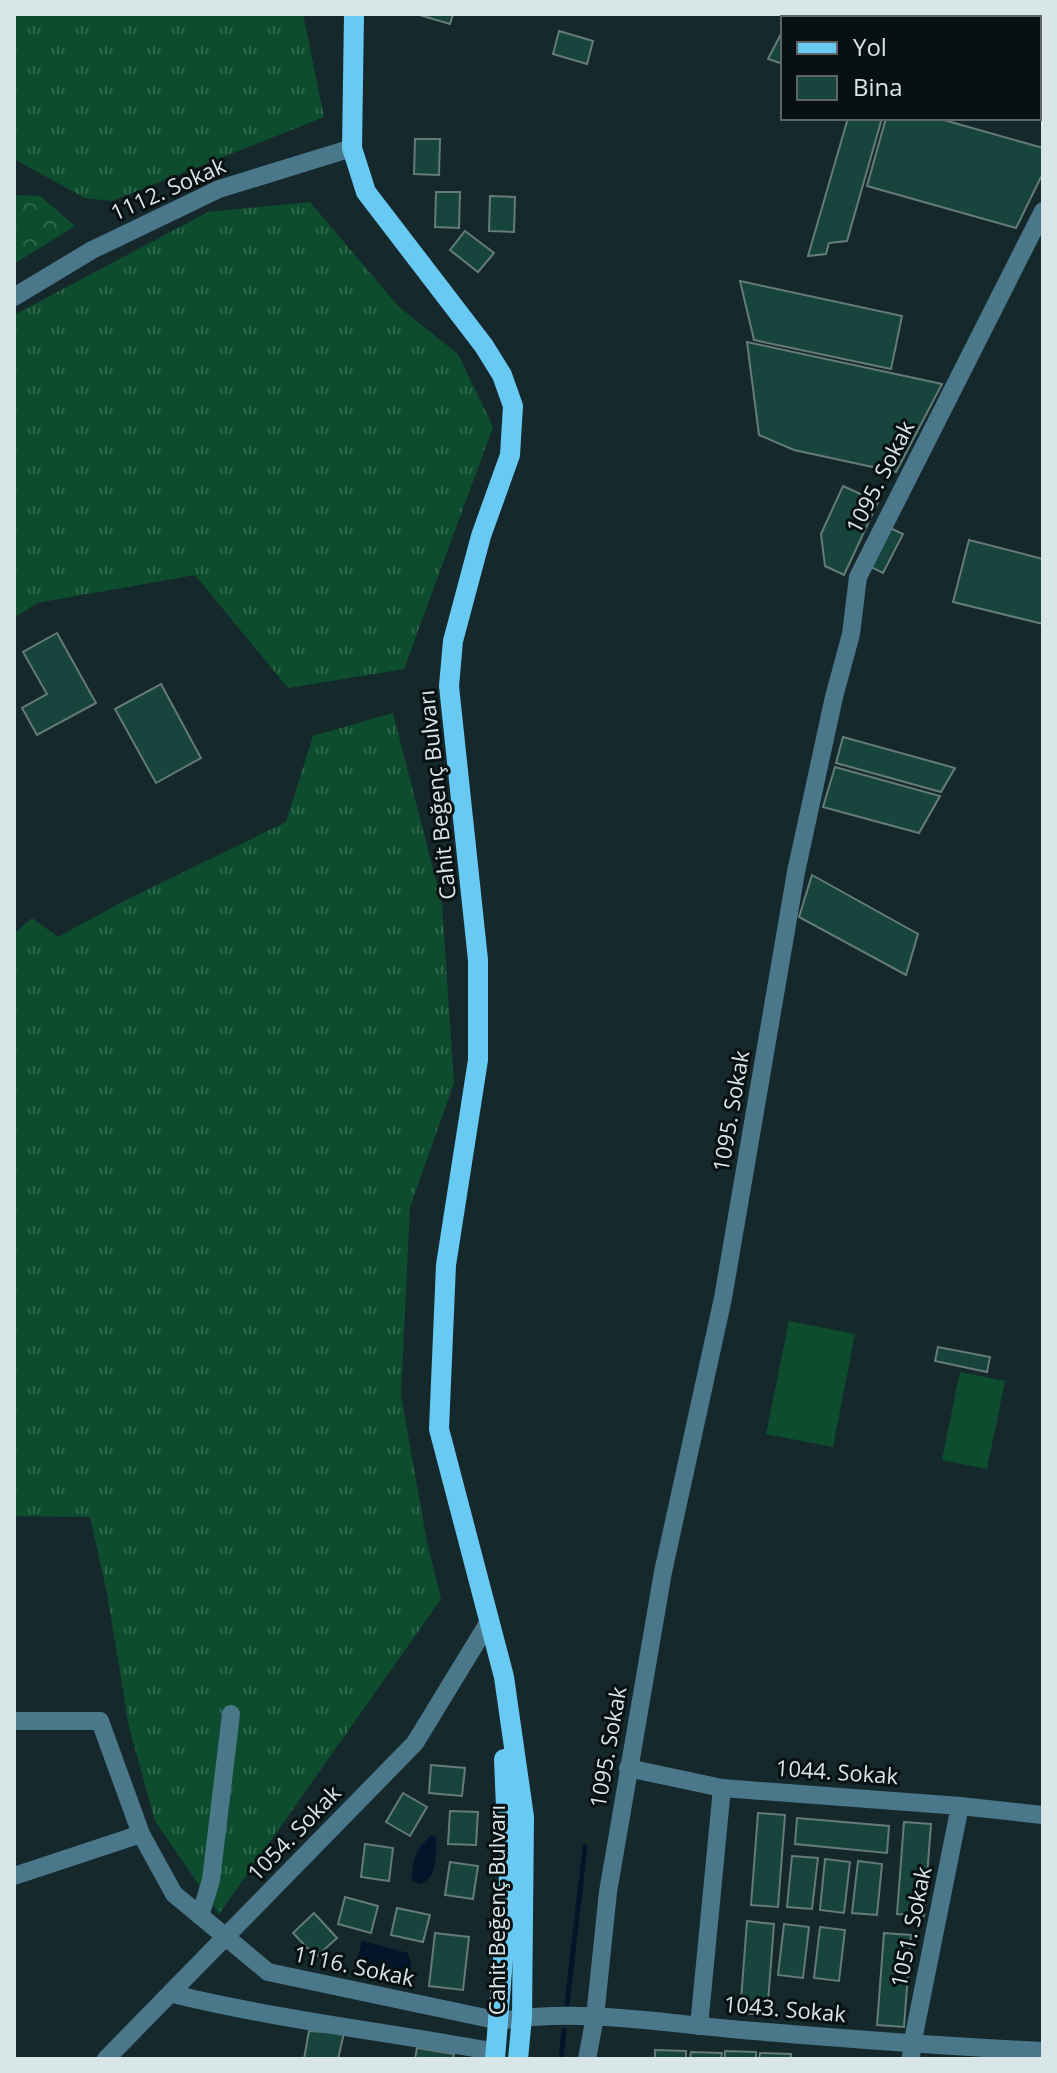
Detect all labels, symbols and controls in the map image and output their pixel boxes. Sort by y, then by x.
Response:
legend [781,16,1041,120]
text: Yol [853,30,887,63]
text: Bina [853,70,903,103]
street label: 1112. Sokak [106,149,230,227]
street label: 1095. Sokak [838,415,920,538]
street label: Cahit Beğenç Bulvarı [410,689,462,901]
street label: 1095. Sokak [705,1047,755,1174]
street label: 1095. Sokak [582,1683,632,1810]
street label: 1044. Sokak [775,1752,900,1790]
street label: 1054. Sokak [240,1778,347,1887]
street label: Cahit Beğenç Bulvarı [481,1805,511,2015]
street label: 1051. Sokak [883,1863,938,1990]
street label: 1116. Sokak [291,1938,418,1993]
street label: 1043. Sokak [723,1988,848,2028]

